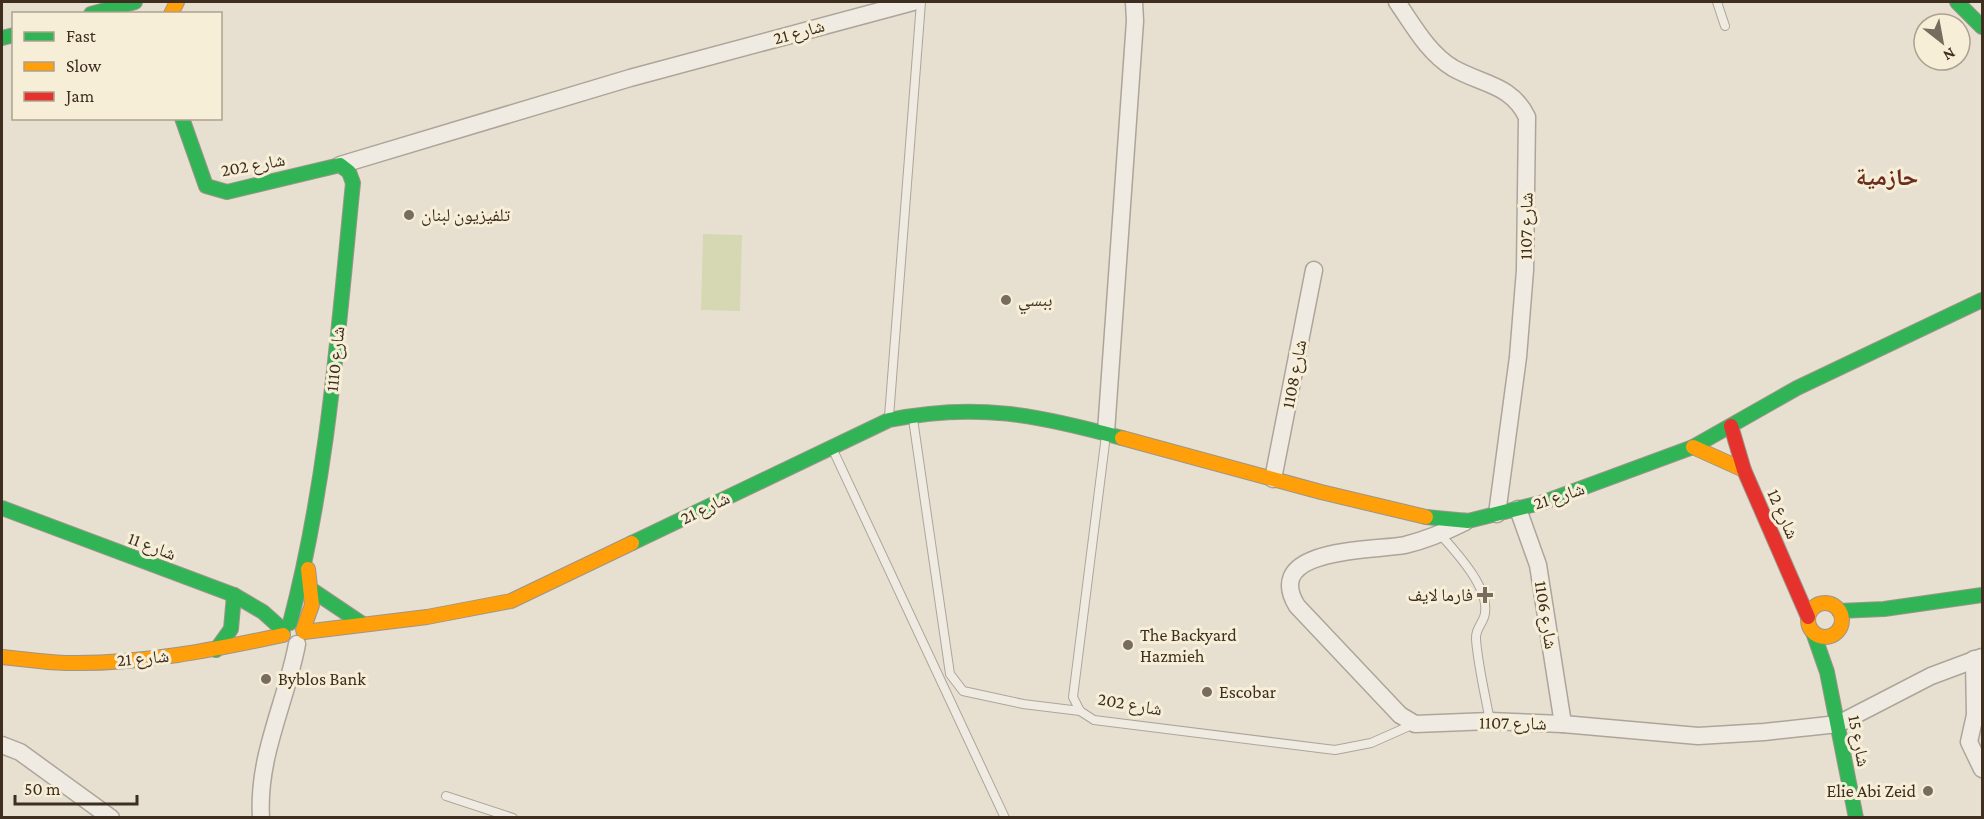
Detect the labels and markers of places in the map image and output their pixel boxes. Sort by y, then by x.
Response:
place label: تلفيزيون لبنان [421,205,510,226]
marker: تلفيزيون لبنان [402,208,416,222]
place label: ببسي [1018,290,1053,315]
marker: ببسي [999,293,1013,307]
place label: فارما لايف [1408,585,1473,605]
marker: فارما لايف [1478,588,1492,602]
place label: The Backyard Hazmieh [1140,625,1237,666]
marker: The Backyard Hazmieh [1121,638,1135,652]
place label: Byblos Bank [278,669,366,689]
marker: Byblos Bank [259,672,273,686]
place label: Escobar [1219,682,1277,702]
marker: Escobar [1200,685,1214,699]
place label: Elie Abi Zeid [1827,781,1917,801]
marker: Elie Abi Zeid [1921,784,1935,798]

